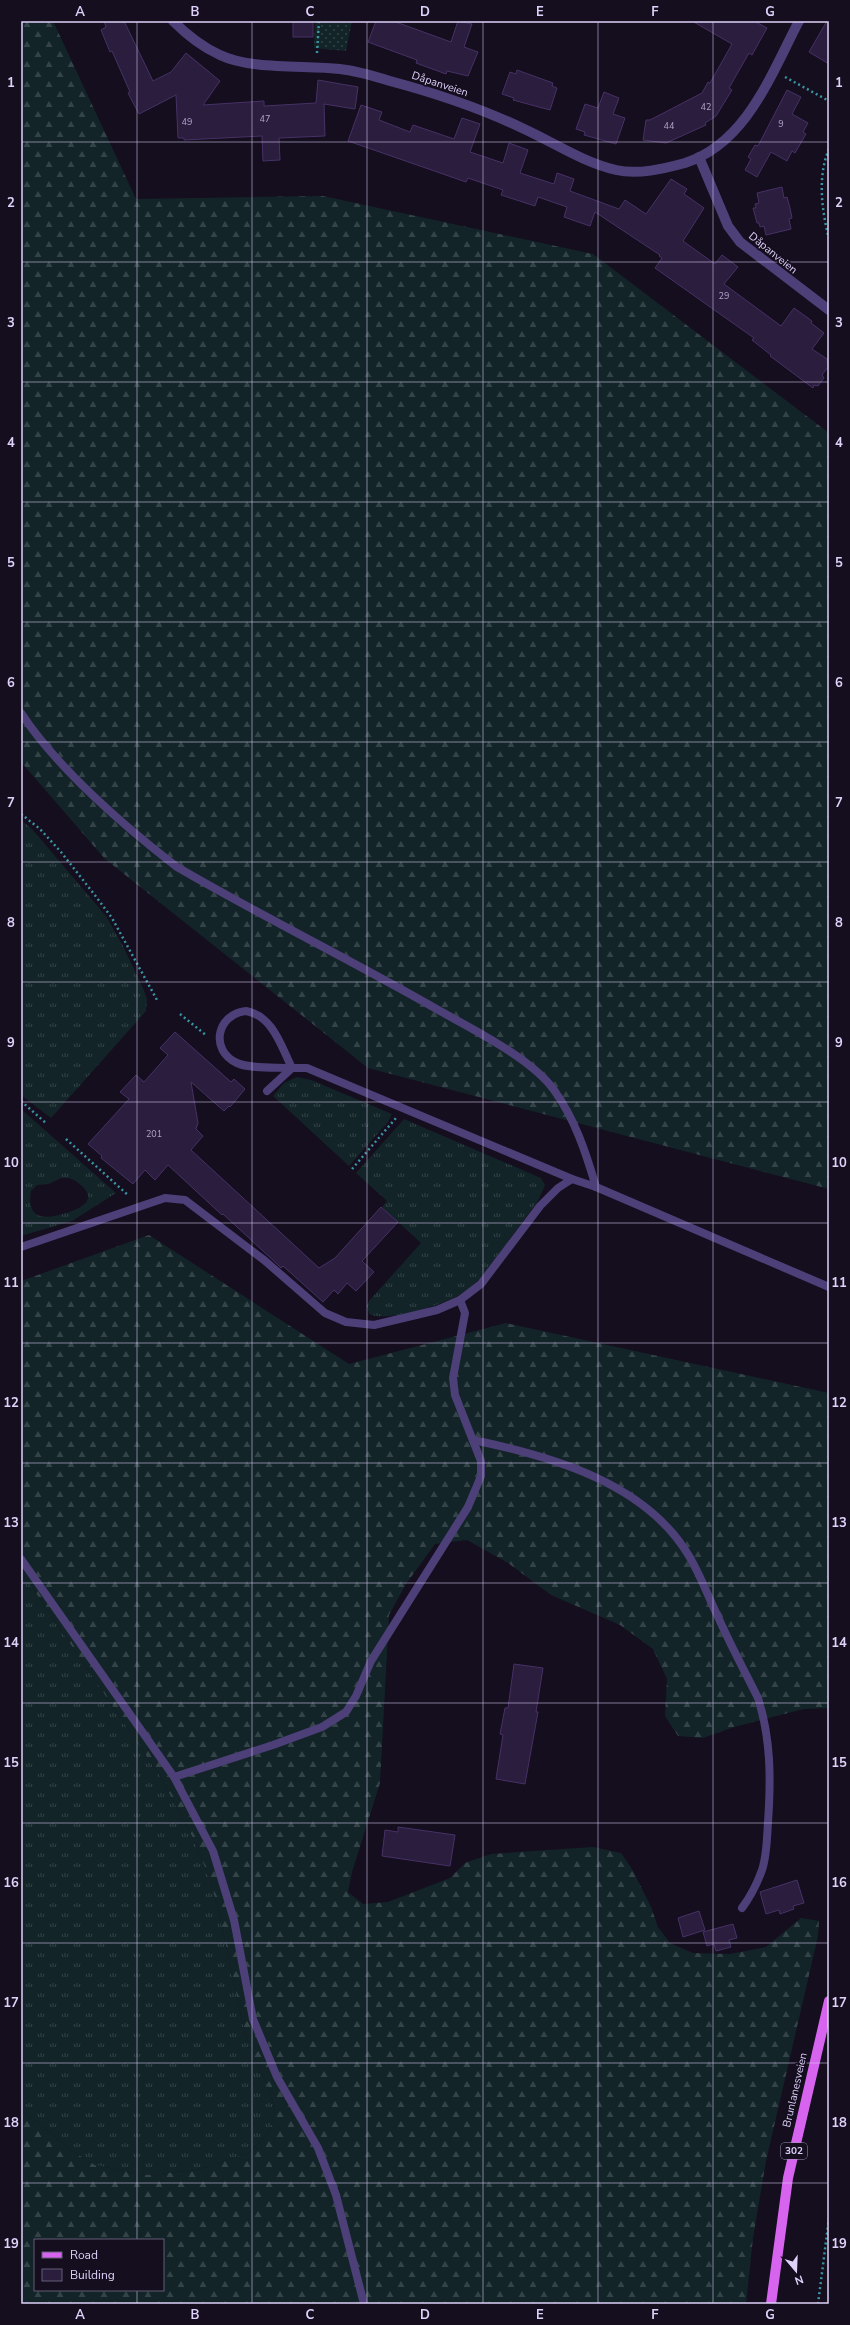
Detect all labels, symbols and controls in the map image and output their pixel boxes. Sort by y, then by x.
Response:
text: A [75,3,85,21]
text: B [191,3,200,21]
text: C [306,3,315,21]
text: D [420,3,430,21]
text: E [536,3,544,21]
text: F [651,3,659,21]
text: G [765,3,775,21]
street label: Dåpanveien [410,68,470,100]
text: 1 [7,74,15,92]
text: 1 [835,74,843,92]
house number: 42 [701,101,711,113]
house number: 47 [260,113,270,125]
house number: 49 [182,116,192,128]
house number: 9 [778,118,784,130]
house number: 44 [664,120,675,132]
text: 2 [7,194,15,212]
text: 2 [835,194,843,212]
street label: Dåpanveien [746,229,800,277]
house number: 29 [719,290,729,302]
text: 3 [7,314,15,332]
text: 3 [835,314,843,332]
text: 4 [7,434,15,452]
text: 4 [835,434,843,452]
text: 5 [7,554,15,572]
text: 5 [835,554,843,572]
text: 6 [7,674,15,692]
text: 6 [835,674,843,692]
text: 7 [7,794,15,812]
text: 7 [835,794,843,812]
text: 8 [7,914,15,932]
text: 8 [835,914,843,932]
text: 9 [7,1034,15,1052]
text: 9 [835,1034,843,1052]
house number: 201 [146,1128,162,1140]
text: 10 [3,1154,19,1172]
text: 10 [831,1154,847,1172]
text: 11 [3,1274,19,1292]
text: 11 [831,1274,847,1292]
text: 12 [3,1394,19,1412]
text: 12 [831,1394,847,1412]
text: 13 [3,1514,19,1532]
text: 13 [831,1514,847,1532]
text: 14 [3,1634,19,1652]
text: 14 [831,1634,847,1652]
text: 15 [3,1754,19,1772]
text: 15 [831,1754,847,1772]
text: 16 [3,1874,19,1892]
text: 16 [831,1874,847,1892]
text: 17 [3,1994,19,2012]
text: 17 [831,1994,847,2012]
street label: Brunlanesveien [779,2051,811,2129]
text: 18 [3,2114,19,2132]
text: 18 [831,2114,847,2132]
road number: 302 [781,2143,807,2159]
text: 19 [3,2235,19,2253]
text: 19 [831,2235,847,2253]
legend [34,2239,164,2291]
text: Road [70,2247,98,2263]
north arrow [776,2251,816,2291]
text: Building [70,2267,115,2283]
text: N [793,2272,805,2288]
text: A [75,2306,85,2324]
text: B [191,2306,200,2324]
text: C [306,2306,315,2324]
text: D [420,2306,430,2324]
text: E [536,2306,544,2324]
text: F [651,2306,659,2324]
text: G [765,2306,775,2324]

